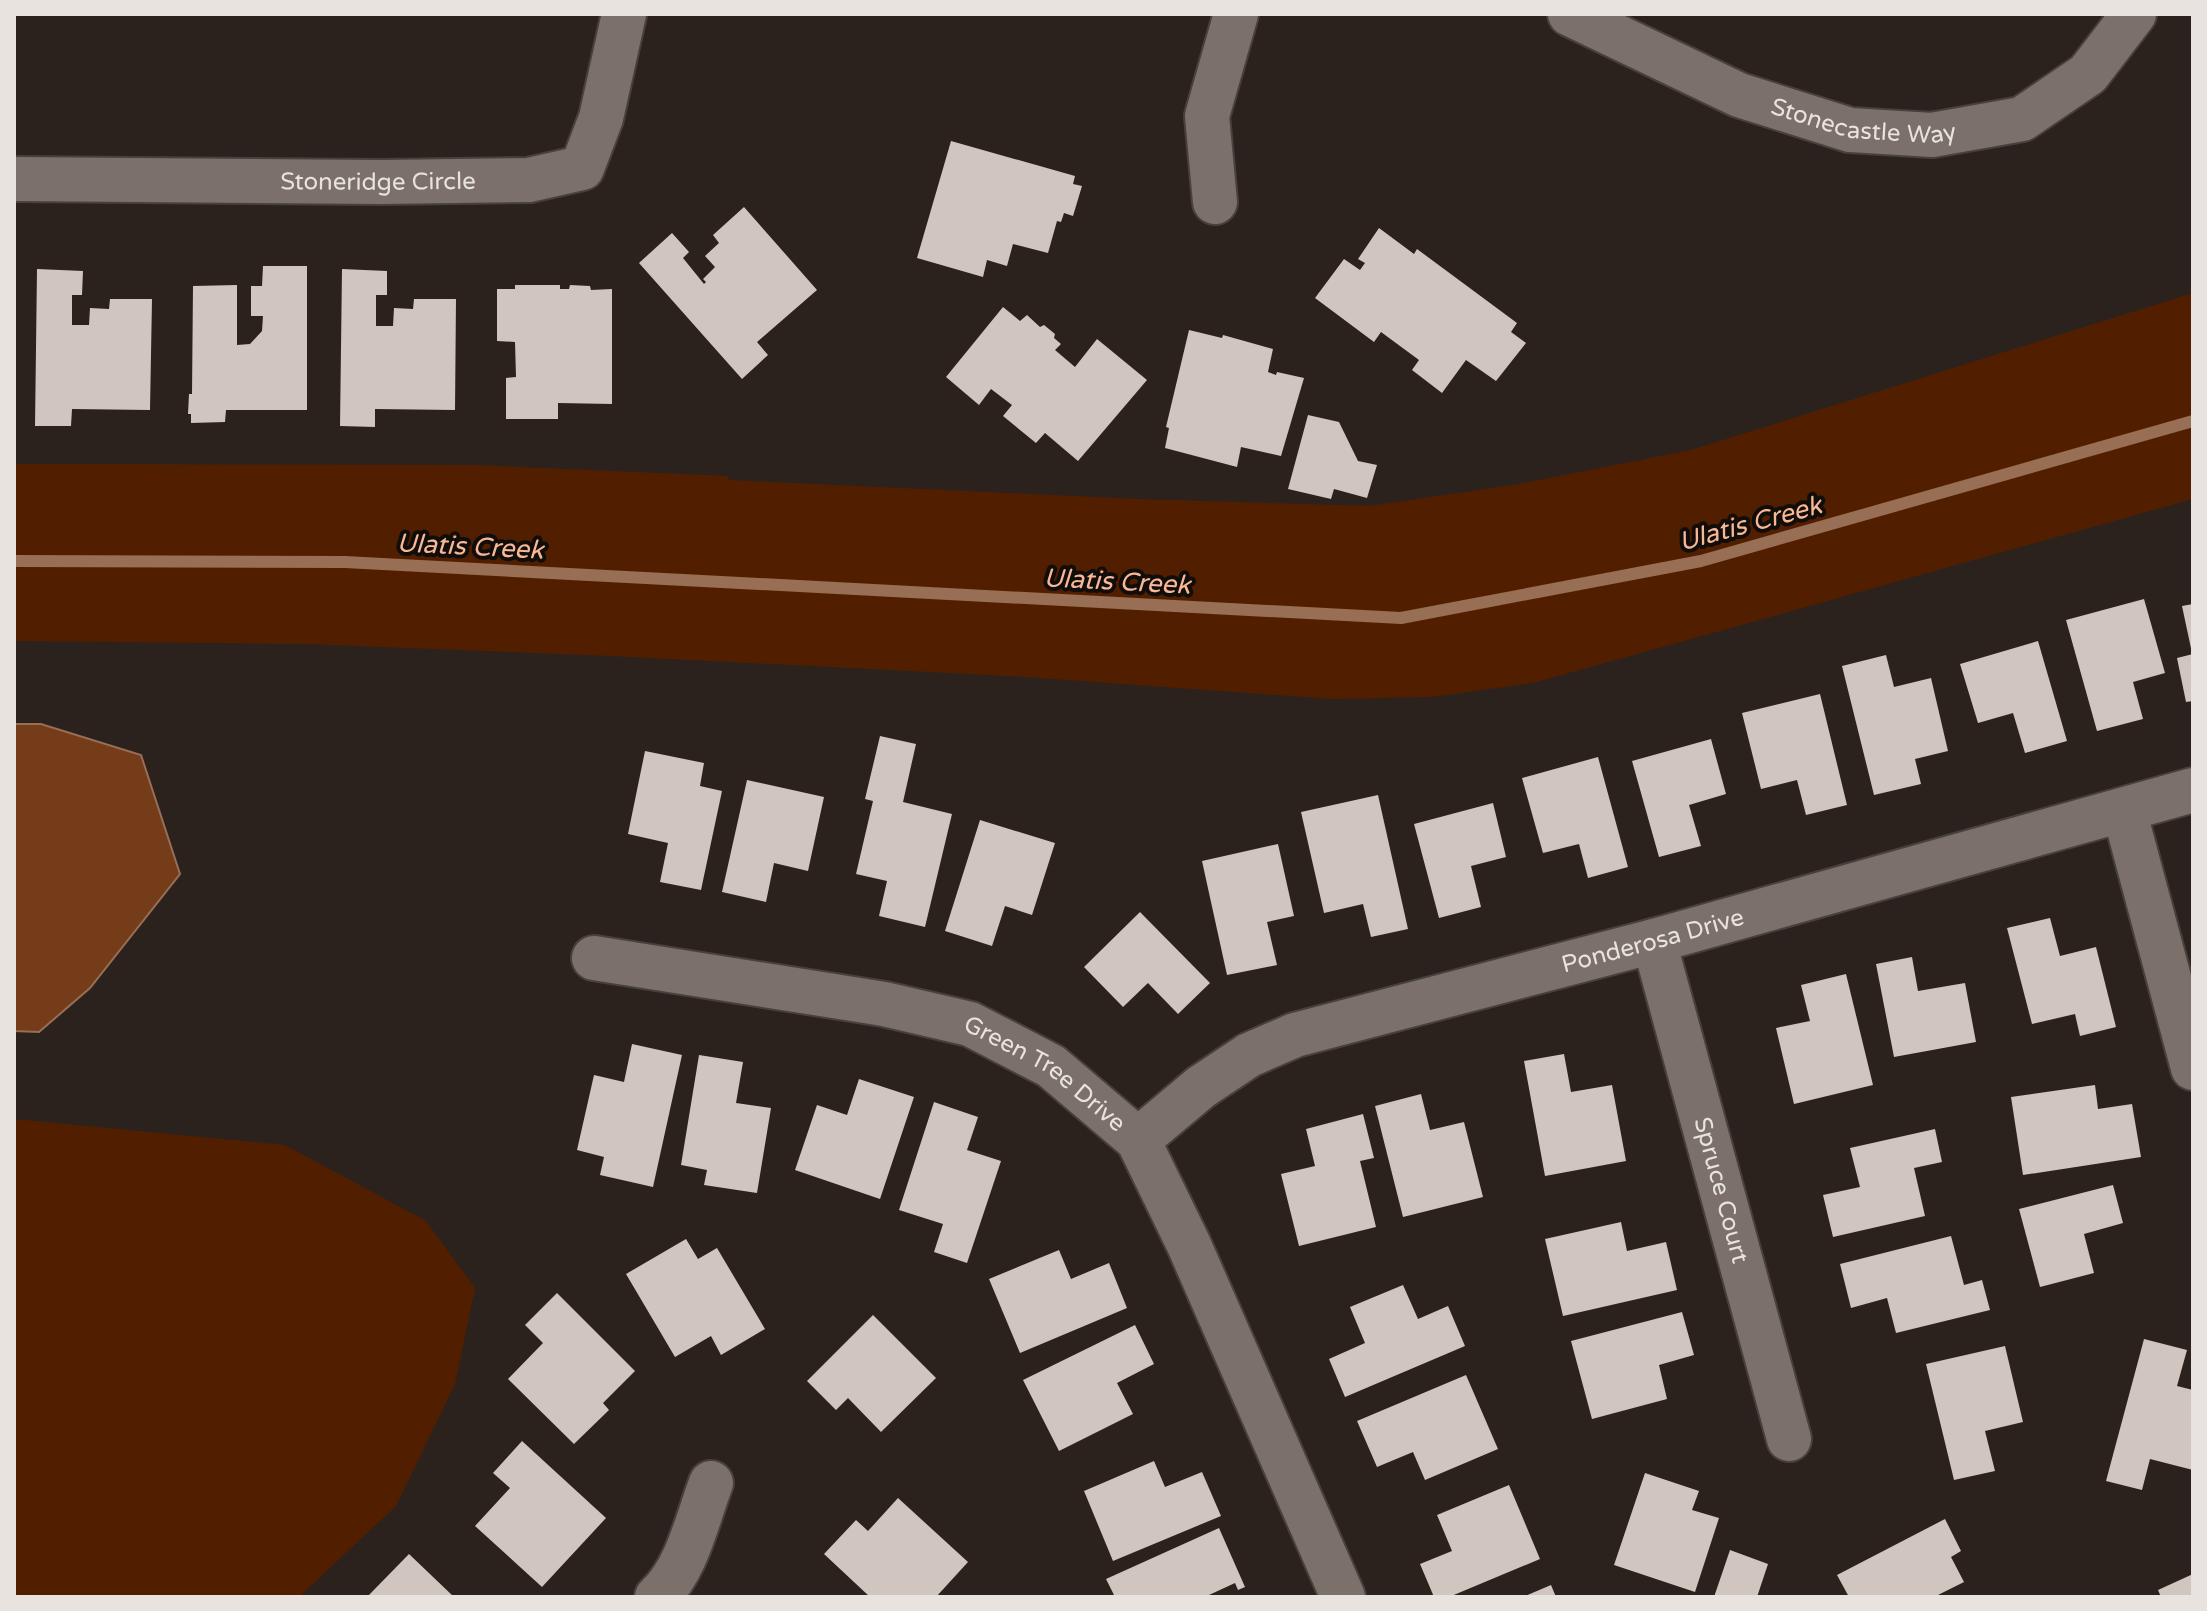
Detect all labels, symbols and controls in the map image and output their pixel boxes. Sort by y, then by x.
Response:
street label: Stonecastle Way [1767,92,1959,150]
street label: Stoneridge Circle [280,167,476,197]
water label: Ulatis Creek [1675,489,1827,557]
water label: Ulatis Creek [396,527,546,566]
water label: Ulatis Creek [1043,562,1193,601]
street label: Ponderosa Drive [1558,903,1747,980]
street label: Green Tree Drive [959,1009,1131,1138]
street label: Spruce Court [1687,1114,1755,1266]

